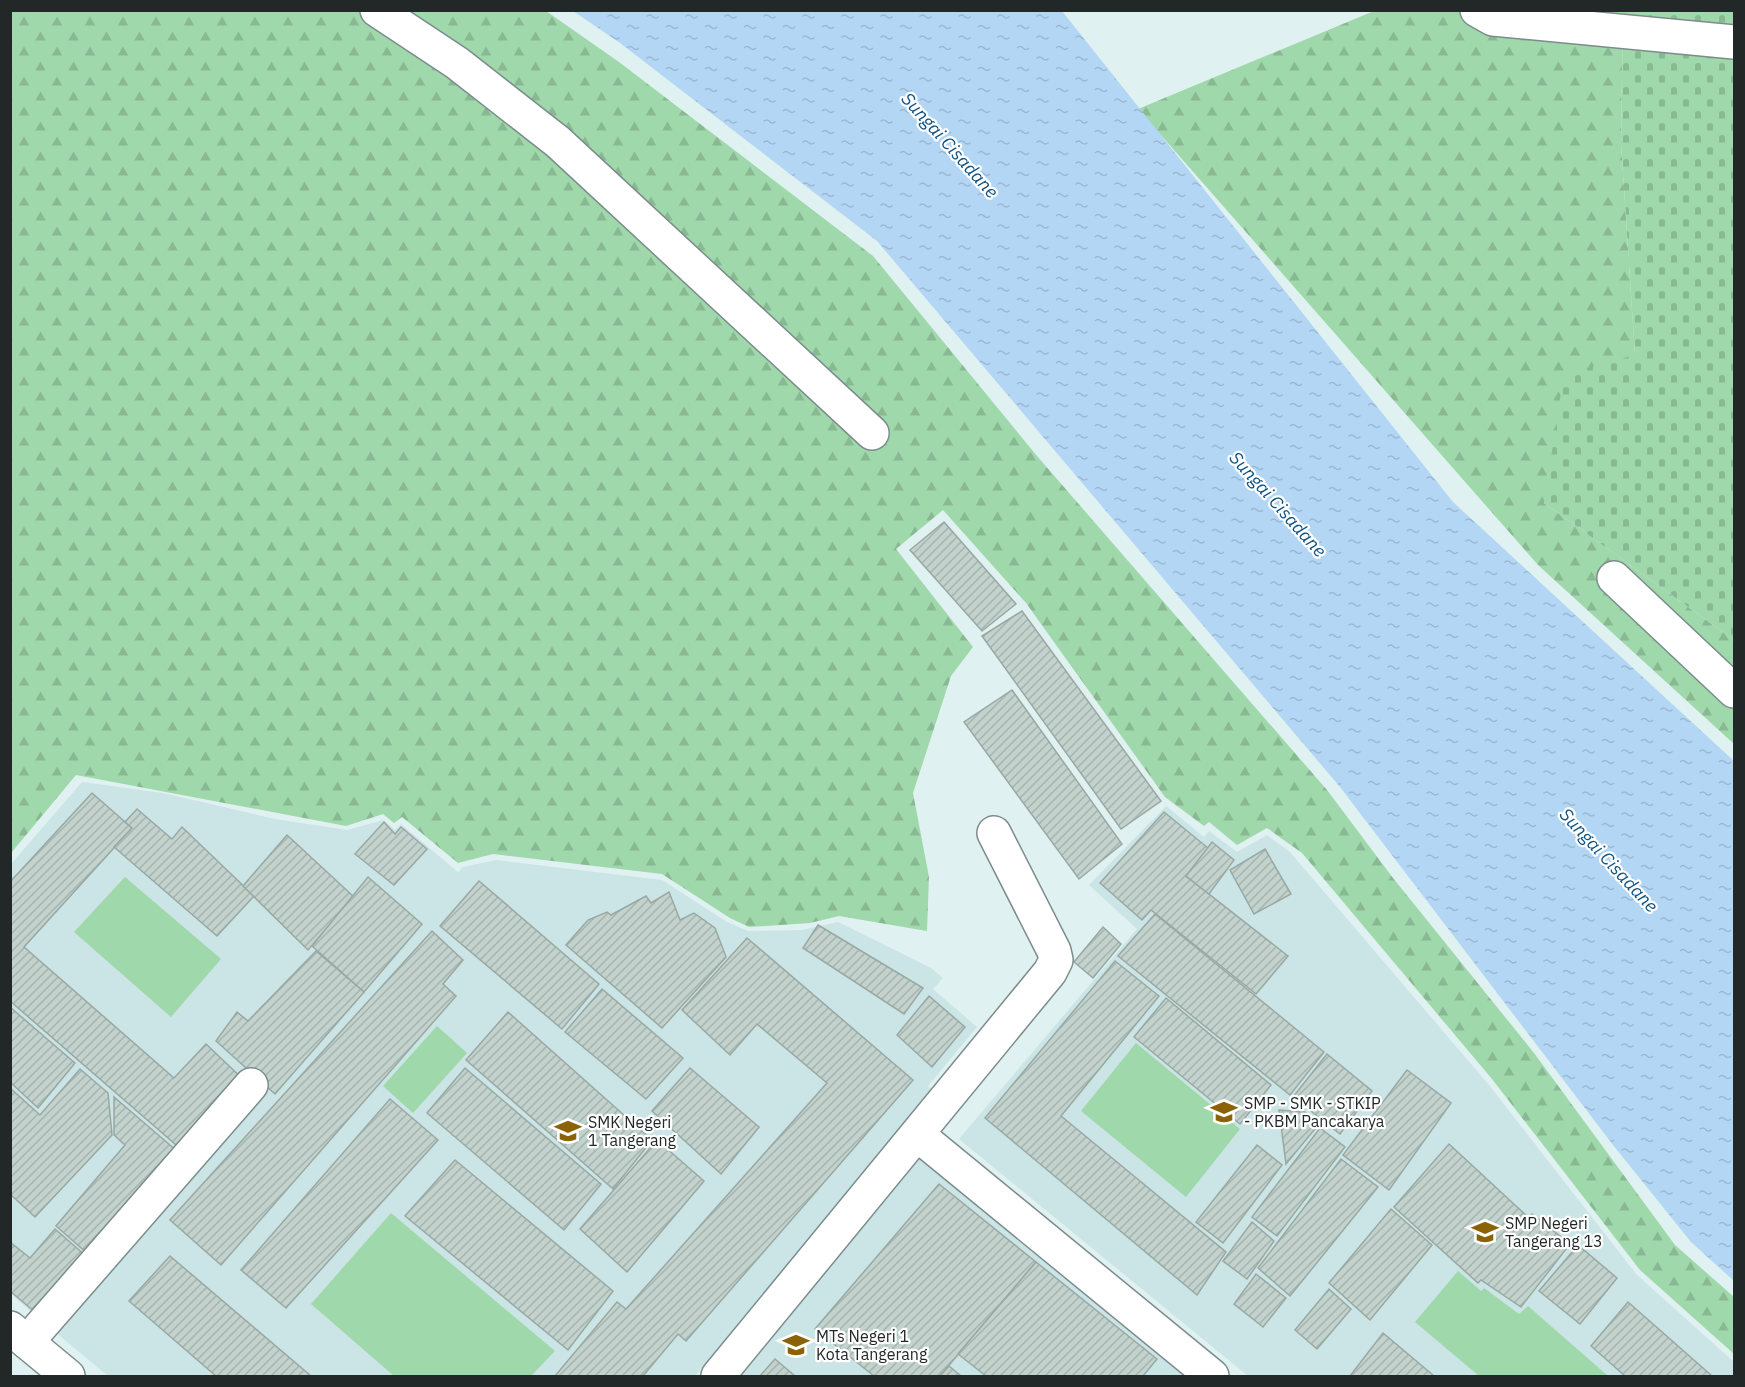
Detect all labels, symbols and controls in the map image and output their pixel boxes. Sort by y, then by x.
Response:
water label: Sungai Cisadane [897,87,1003,203]
water label: Sungai Cisadane [1225,446,1331,562]
water label: Sungai Cisadane [1555,803,1663,917]
place label: SMP - SMK - STKIP - PKBM Pancakarya [1244,1093,1385,1131]
school or university icon: SMP - SMK - STKIP - PKBM Pancakarya [1209,1097,1239,1127]
place label: SMK Negeri 1 Tangerang [588,1112,677,1150]
school or university icon: SMK Negeri 1 Tangerang [553,1116,583,1146]
place label: SMP Negeri Tangerang 13 [1505,1213,1603,1251]
school or university icon: SMP Negeri Tangerang 13 [1470,1217,1500,1247]
place label: MTs Negeri 1 Kota Tangerang [816,1326,928,1364]
school or university icon: MTs Negeri 1 Kota Tangerang [781,1330,811,1360]

